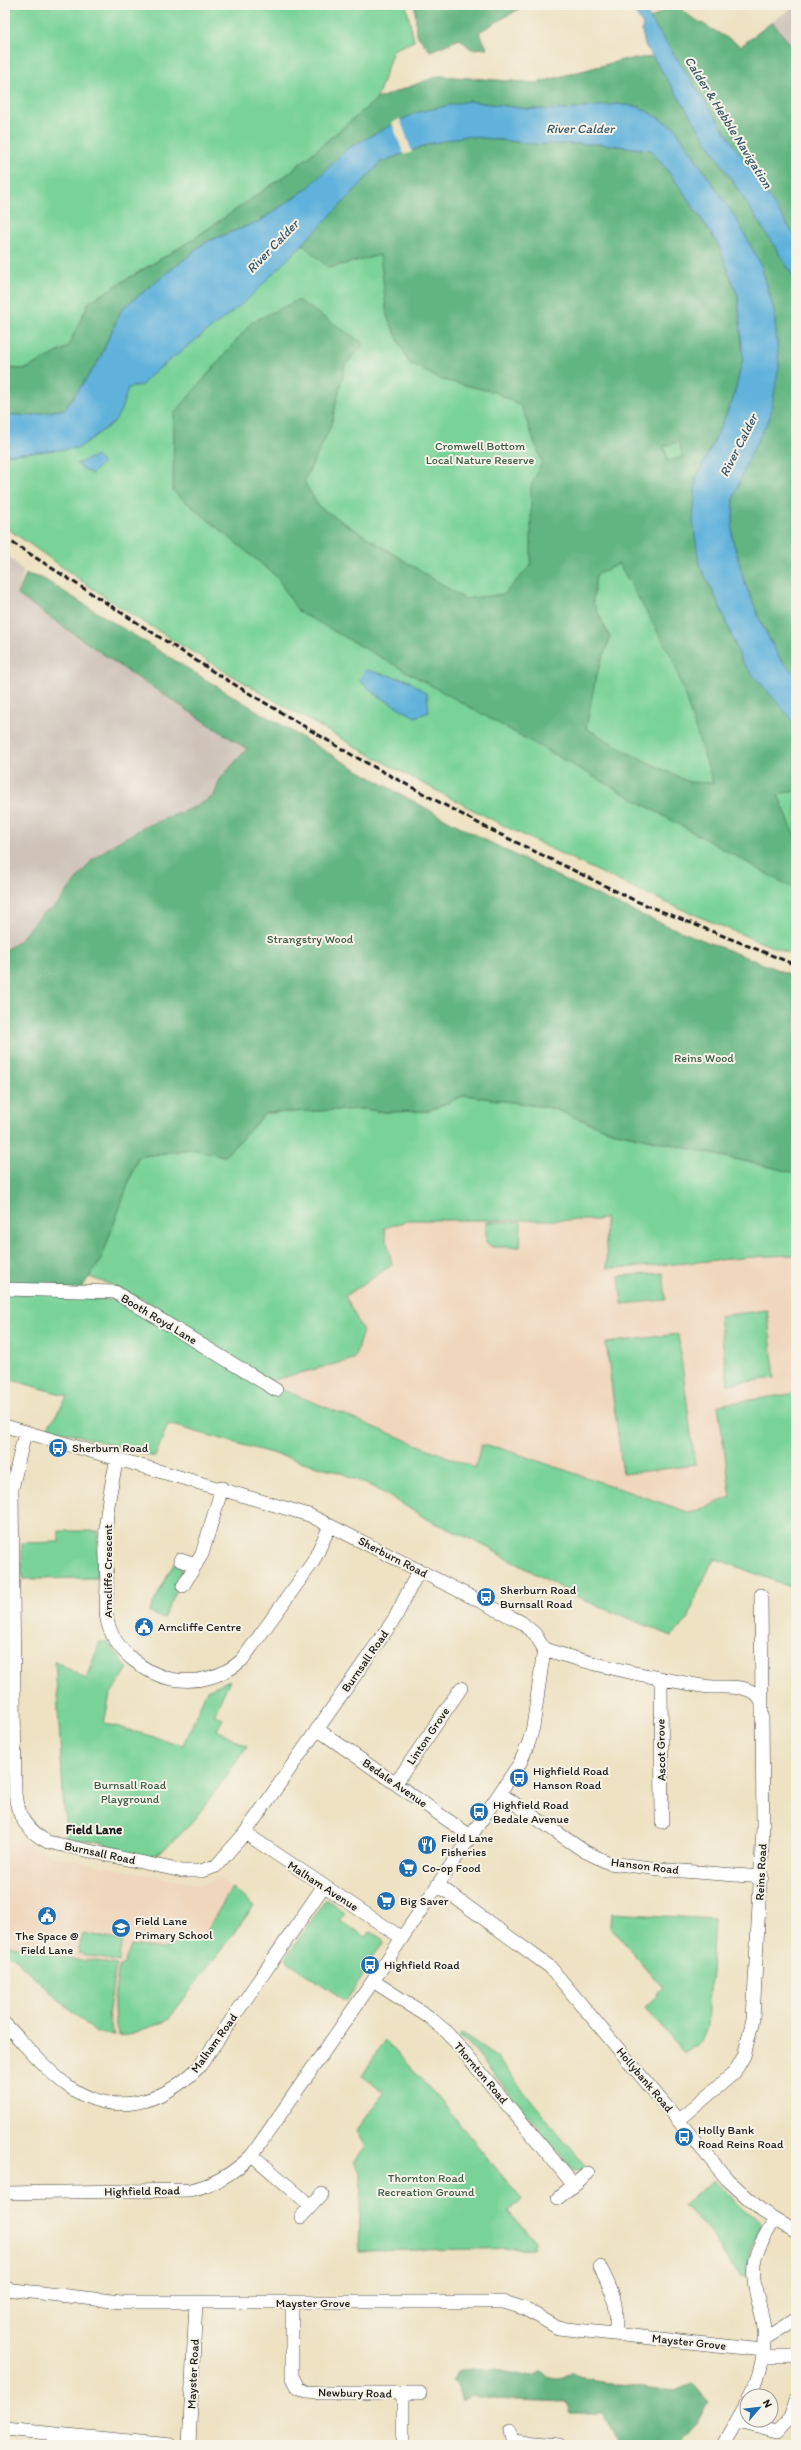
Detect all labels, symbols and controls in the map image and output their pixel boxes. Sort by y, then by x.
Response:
water label: Calder & Hebble Navigation [682,53,776,192]
water label: River Calder [546,121,616,136]
water label: River Calder [243,215,303,276]
water label: River Calder [716,410,762,479]
park label: Cromwell Bottom Local Nature Reserve [426,439,535,467]
park label: Strangstry Wood [267,932,354,946]
park label: Reins Wood [674,1051,734,1065]
street label: Booth Royd Lane [118,1291,200,1347]
bus stop icon: Sherburn Road [47,1437,69,1459]
place label: Sherburn Road [72,1441,149,1455]
street label: Arncliffe Crescent [101,1524,115,1618]
street label: Sherburn Road [356,1533,431,1581]
place label: Sherburn Road Burnsall Road [500,1583,577,1611]
bus stop icon: Sherburn Road Burnsall Road [475,1586,497,1608]
public building icon: Arncliffe Centre [133,1616,155,1638]
place label: Arncliffe Centre [158,1620,242,1634]
street label: Burnsall Road [338,1627,392,1695]
street label: Linton Grove [404,1704,453,1767]
street label: Ascot Grove [653,1719,669,1781]
street label: Bedale Avenue [360,1755,430,1811]
place label: Highfield Road Hanson Road [533,1764,609,1792]
bus stop icon: Highfield Road Hanson Road [508,1767,530,1789]
park label: Burnsall Road Playground [94,1778,167,1806]
place label: Highfield Road Bedale Avenue [493,1798,569,1826]
bus stop icon: Highfield Road Bedale Avenue [468,1801,490,1823]
district label: Field Lane [66,1822,122,1837]
place label: Field Lane Fisheries [441,1831,494,1859]
restaurant icon: Field Lane Fisheries [416,1834,438,1856]
street label: Burnsall Road [63,1839,137,1867]
street label: Reins Road [753,1843,770,1901]
street label: Hanson Road [610,1855,680,1877]
supermarket icon: Co-op Food [397,1857,419,1879]
street label: Malham Avenue [285,1858,361,1914]
place label: Co-op Food [422,1861,481,1875]
supermarket icon: Big Saver [375,1890,397,1912]
place label: Big Saver [400,1894,449,1908]
public building icon: The Space @ Field Lane [36,1905,58,1927]
place label: Field Lane Primary School [135,1914,213,1942]
school or university icon: Field Lane Primary School [110,1917,132,1939]
place label: The Space @ Field Lane [15,1929,79,1957]
bus stop icon: Highfield Road [359,1954,381,1976]
place label: Highfield Road [384,1958,460,1972]
street label: Malham Road [188,2010,240,2075]
street label: Thornton Road [451,2039,511,2107]
street label: Hollybank Road [614,2045,676,2116]
place label: Holly Bank Road Reins Road [698,2123,784,2151]
bus stop icon: Holly Bank Road Reins Road [673,2126,695,2148]
park label: Thornton Road Recreation Ground [377,2171,475,2199]
street label: Highfield Road [104,2183,181,2199]
street label: Mayster Grove [276,2296,350,2310]
street label: Mayster Grove [651,2331,727,2353]
street label: Mayster Road [184,2338,202,2409]
street label: Newbury Road [318,2385,393,2401]
north arrow [739,2388,779,2428]
text: N [760,2397,775,2410]

